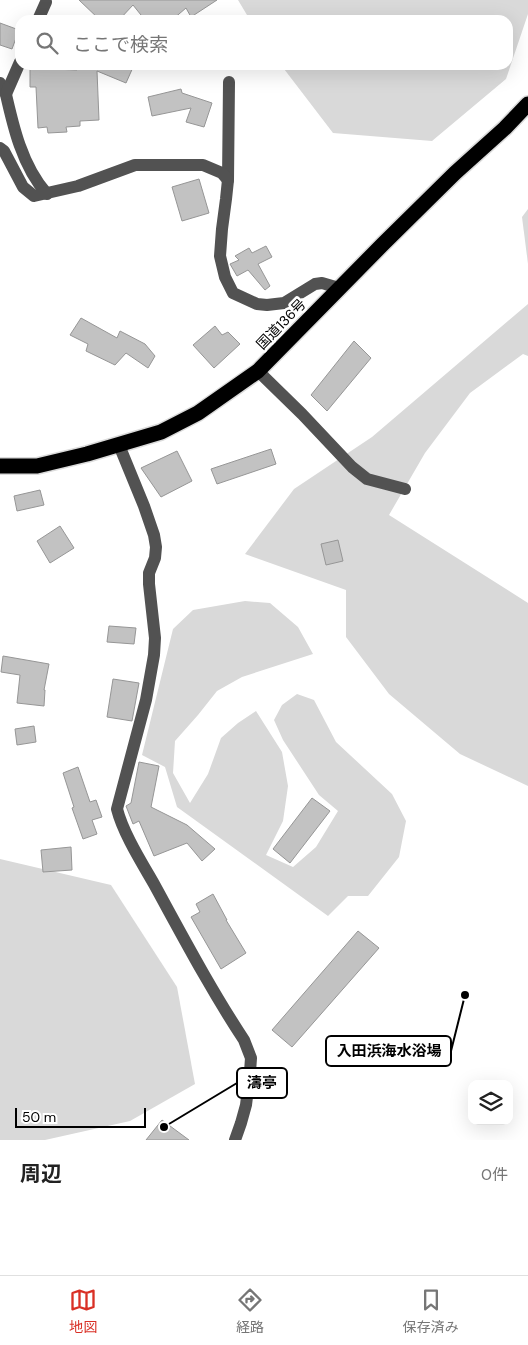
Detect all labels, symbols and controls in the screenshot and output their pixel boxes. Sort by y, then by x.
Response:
search box [15,15,513,70]
icon: search [33,29,61,57]
text: ここで検索 [73,32,168,57]
street label: 国道136号 [252,295,310,353]
callout: 入田浜海水浴場 [326,1036,451,1066]
text: 入田浜海水浴場 [336,1041,442,1061]
callout: 濤亭 [237,1068,287,1098]
text: 濤亭 [247,1073,277,1093]
map controls [468,1080,513,1125]
button: layers [468,1080,513,1125]
scale bar [15,1105,146,1128]
text: 50 m [22,1108,56,1126]
text: 周辺 [20,1160,62,1188]
text: 0件 [481,1164,508,1185]
tab: 地図 [69,1286,97,1336]
tab: 経路 [236,1286,264,1336]
tab: 保存済み [403,1286,459,1336]

